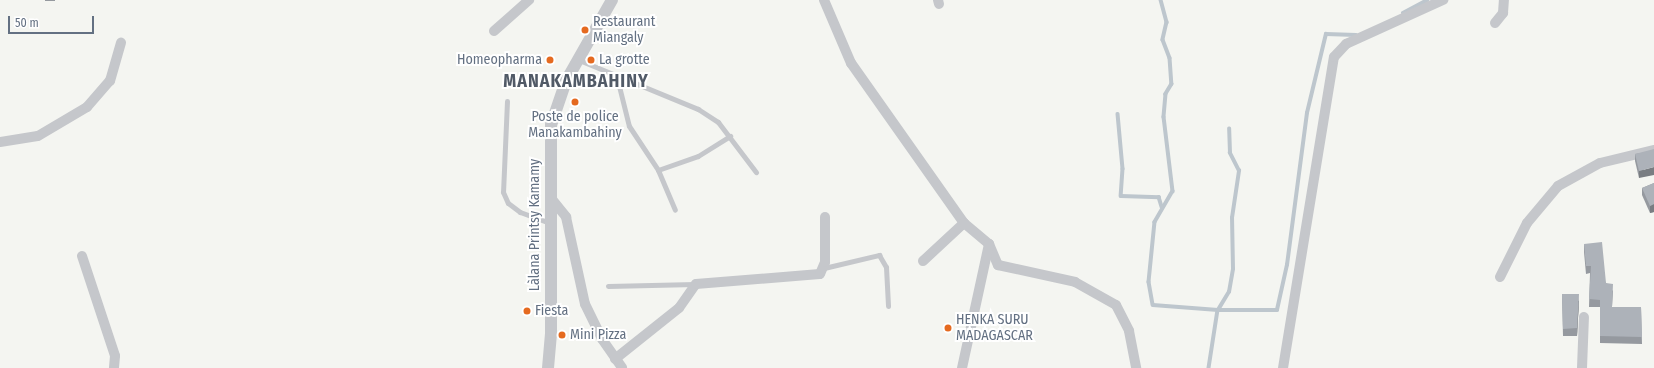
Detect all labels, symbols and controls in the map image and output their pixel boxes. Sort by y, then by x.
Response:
scale bar [10,8,96,34]
place label: Restaurant Miangaly [593,14,655,46]
text: 50 m [15,16,39,30]
marker: Restaurant Miangaly [580,25,590,35]
place label: Homeopharma [457,52,542,68]
place label: La grotte [599,52,650,68]
marker: Homeopharma [545,55,555,65]
marker: La grotte [586,55,596,65]
district label: MANAKAMBAHINY [503,70,649,92]
marker: Poste de police Manakambahiny [570,97,580,107]
place label: Poste de police Manakambahiny [528,109,622,142]
street label: Làlana Printsy Kamamy [527,159,543,291]
place label: Fiesta [535,303,568,319]
marker: Fiesta [522,306,532,316]
place label: HENKA SURU MADAGASCAR [956,312,1033,344]
marker: HENKA SURU MADAGASCAR [943,323,953,333]
place label: Mini Pizza [570,327,626,343]
marker: Mini Pizza [557,330,567,340]

